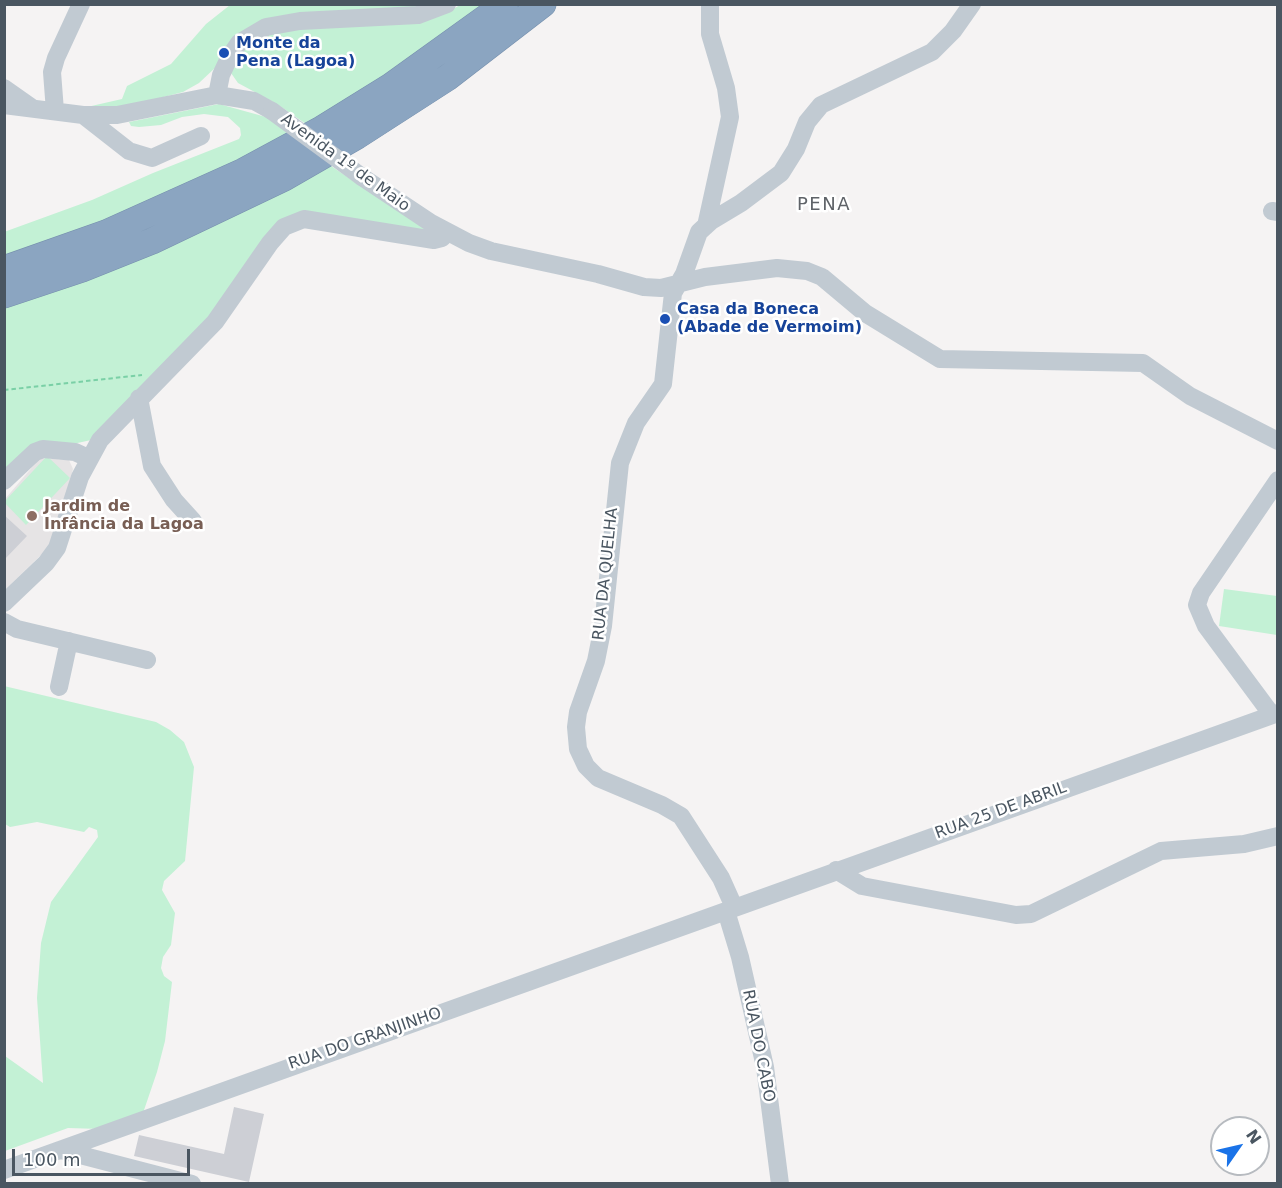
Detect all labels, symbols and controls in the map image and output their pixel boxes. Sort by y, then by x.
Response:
place label: Monte da Pena (Lagoa) [236,34,355,72]
marker: Monte da Pena (Lagoa) [217,46,231,60]
street label: Avenida 1º de Maio [277,110,413,216]
district label: PENA [797,194,851,216]
place label: Casa da Boneca (Abade de Vermoim) [677,300,862,338]
marker: Casa da Boneca (Abade de Vermoim) [658,312,672,326]
place label: Jardim de Infância da Lagoa [44,497,204,535]
street label: RUA DA QUELHA [589,507,623,641]
marker: Jardim de Infância da Lagoa [25,509,39,523]
street label: RUA 25 DE ABRIL [933,778,1069,844]
street label: RUA DO CABO [738,988,778,1104]
street label: RUA DO GRANJINHO [286,1004,444,1074]
north arrow [1210,1116,1270,1176]
text: N [1242,1126,1265,1148]
scale bar [15,1137,194,1175]
text: 100 m [23,1149,81,1170]

